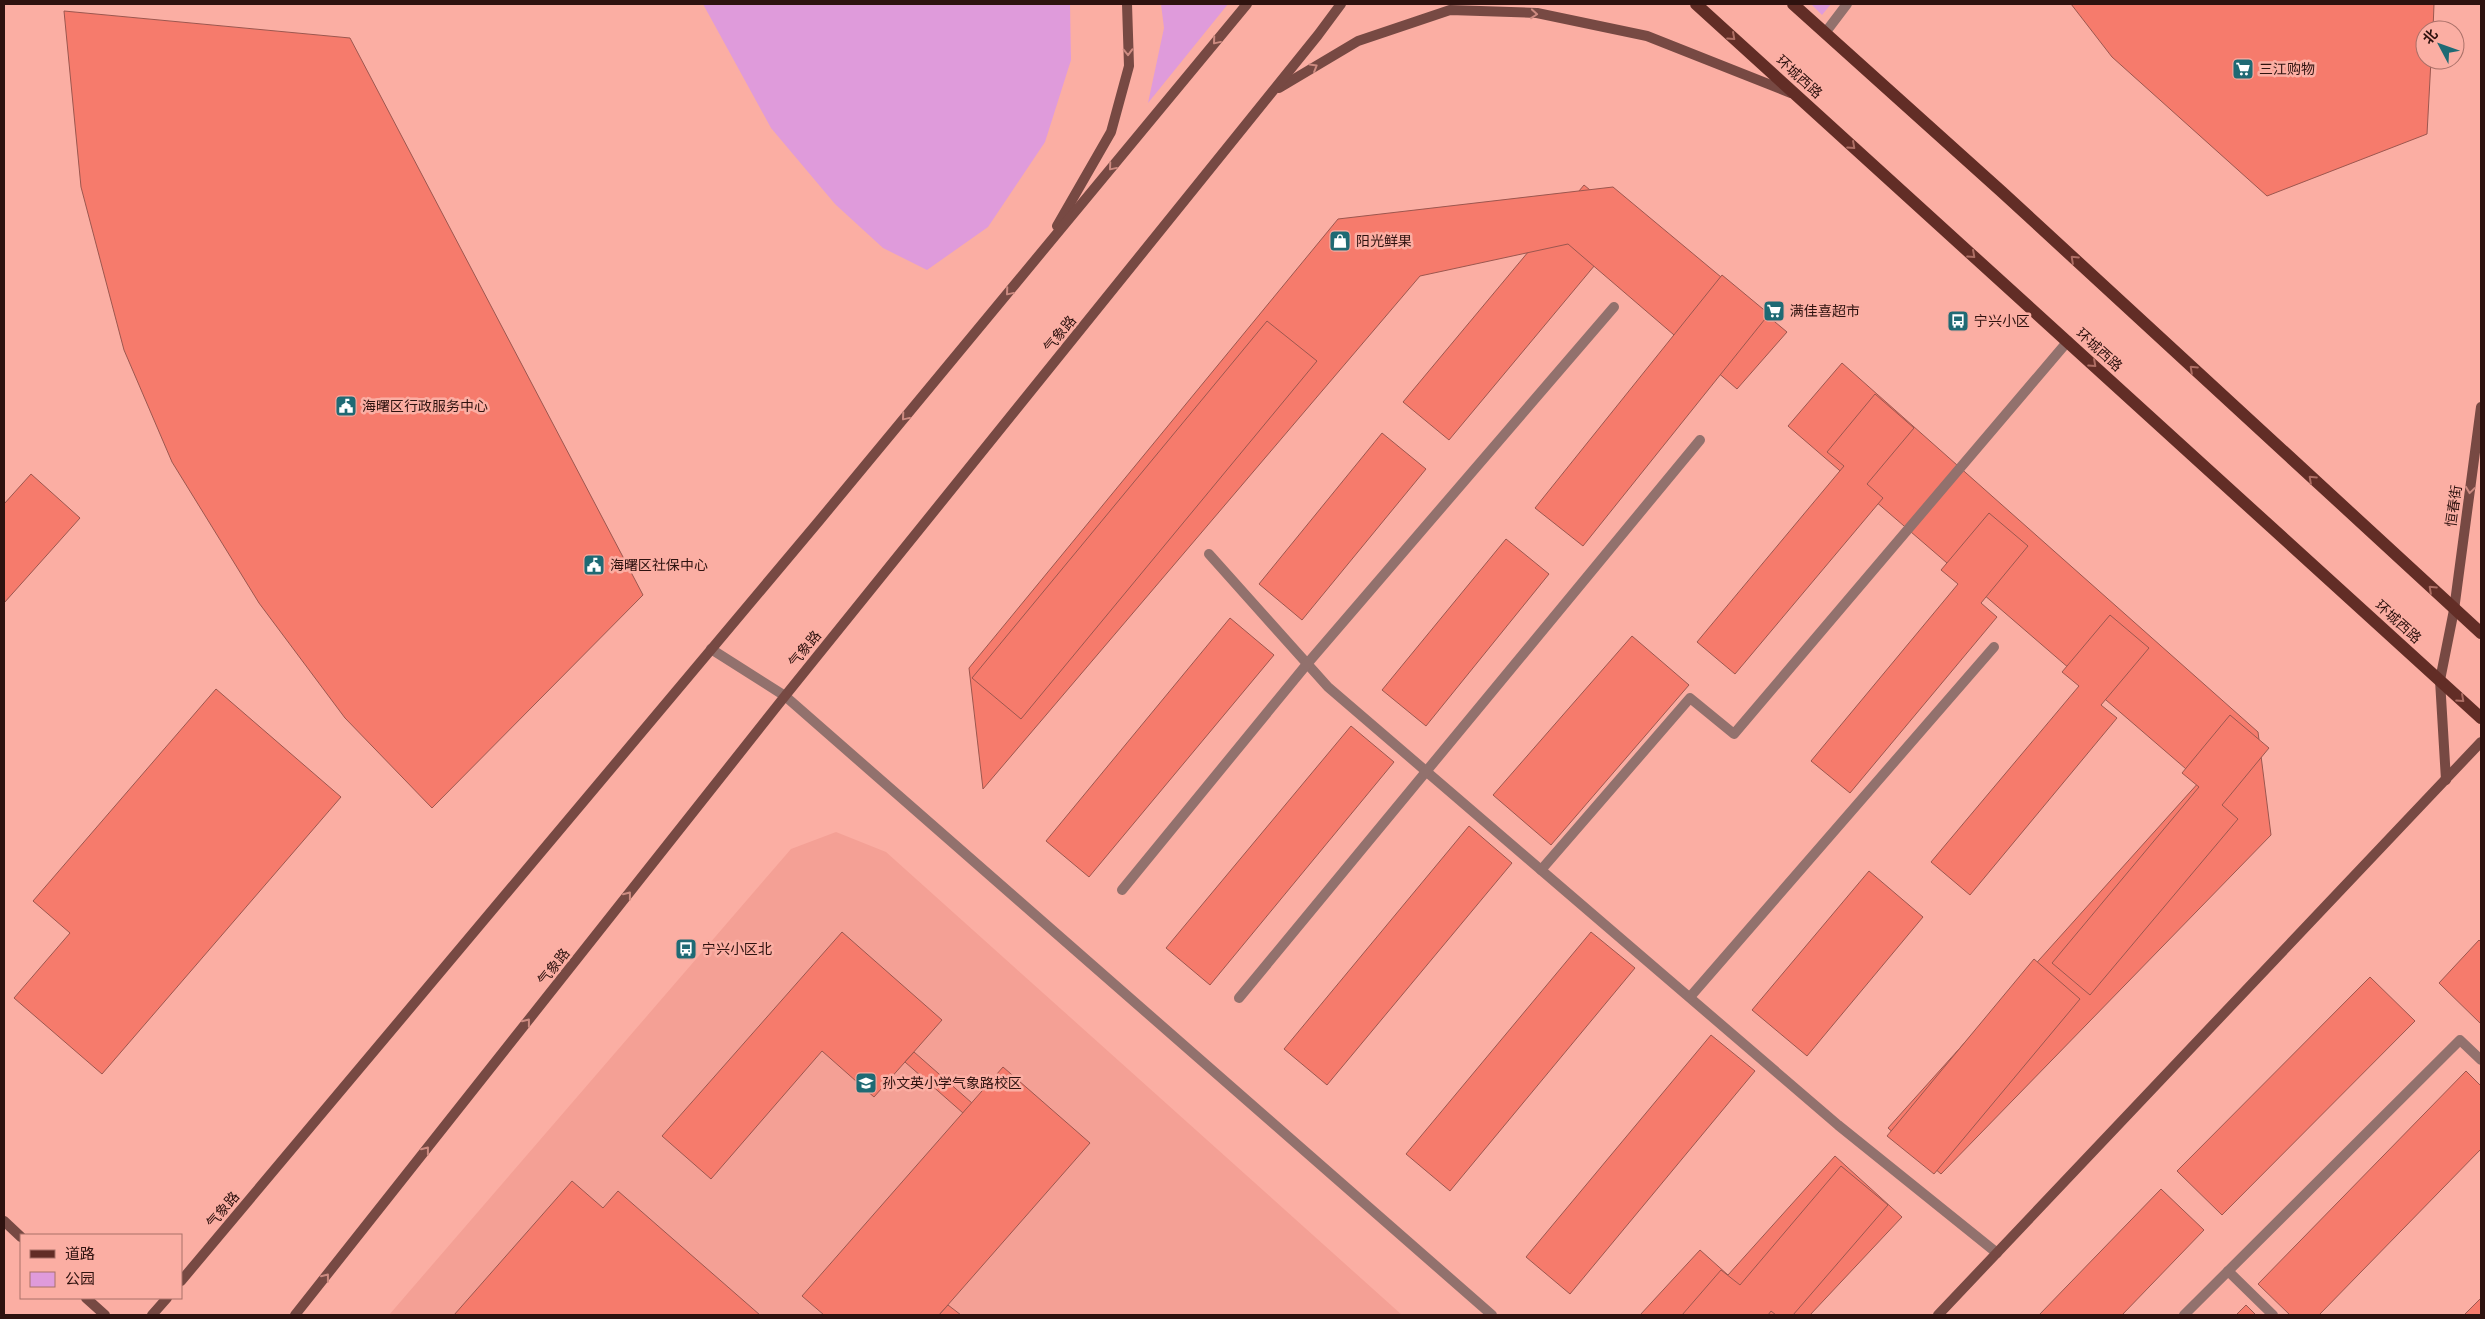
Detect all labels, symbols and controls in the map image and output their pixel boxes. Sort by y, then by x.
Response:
one-way arrow [1530,8,1538,19]
north arrow [2415,20,2465,70]
text: 北 [2420,26,2442,48]
one-way arrow [1726,31,1735,40]
one-way arrow [1212,36,1221,45]
one-way arrow [1123,49,1134,57]
street label: 环城西路 [1773,52,1825,102]
supermarket icon: 三江购物 [2231,57,2255,81]
place label: 三江购物 [2259,61,2315,78]
one-way arrow [1308,64,1317,74]
one-way arrow [1847,140,1856,149]
one-way arrow [1109,161,1118,170]
shop icon: 阳光鲜果 [1328,229,1352,253]
place label: 阳光鲜果 [1356,233,1412,250]
one-way arrow [1967,249,1976,258]
one-way arrow [2070,255,2079,264]
one-way arrow [1006,286,1014,295]
supermarket icon: 满佳喜超市 [1762,299,1786,323]
place label: 满佳喜超市 [1790,303,1860,320]
bus stop icon: 宁兴小区 [1946,309,1970,333]
street label: 气象路 [1040,312,1080,356]
place label: 宁兴小区 [1974,313,2030,330]
street label: 环城西路 [2073,325,2125,375]
one-way arrow [2087,358,2096,367]
one-way arrow [2190,366,2199,375]
public building icon: 海曙区行政服务中心 [334,394,358,418]
place label: 海曙区行政服务中心 [362,398,488,415]
one-way arrow [902,411,911,420]
one-way arrow [2309,476,2318,485]
street label: 恒春街 [2443,484,2465,528]
one-way arrow [2465,486,2476,494]
public building icon: 海曙区社保中心 [582,553,606,577]
place label: 海曙区社保中心 [610,557,708,574]
one-way arrow [2428,586,2437,595]
street label: 环城西路 [2372,597,2424,647]
street label: 气象路 [785,627,825,671]
one-way arrow [2455,693,2464,702]
one-way arrow [622,891,631,900]
bus stop icon: 宁兴小区北 [674,937,698,961]
place label: 宁兴小区北 [702,941,772,958]
street label: 气象路 [534,945,574,989]
one-way arrow [522,1019,530,1028]
school or university icon: 孙文英小学气象路校区 [854,1071,878,1095]
place label: 孙文英小学气象路校区 [882,1075,1022,1092]
one-way arrow [421,1146,430,1155]
street label: 气象路 [203,1188,243,1232]
legend [20,1234,182,1299]
text: 道路 [65,1245,95,1263]
text: 公园 [65,1270,95,1288]
one-way arrow [320,1274,328,1283]

